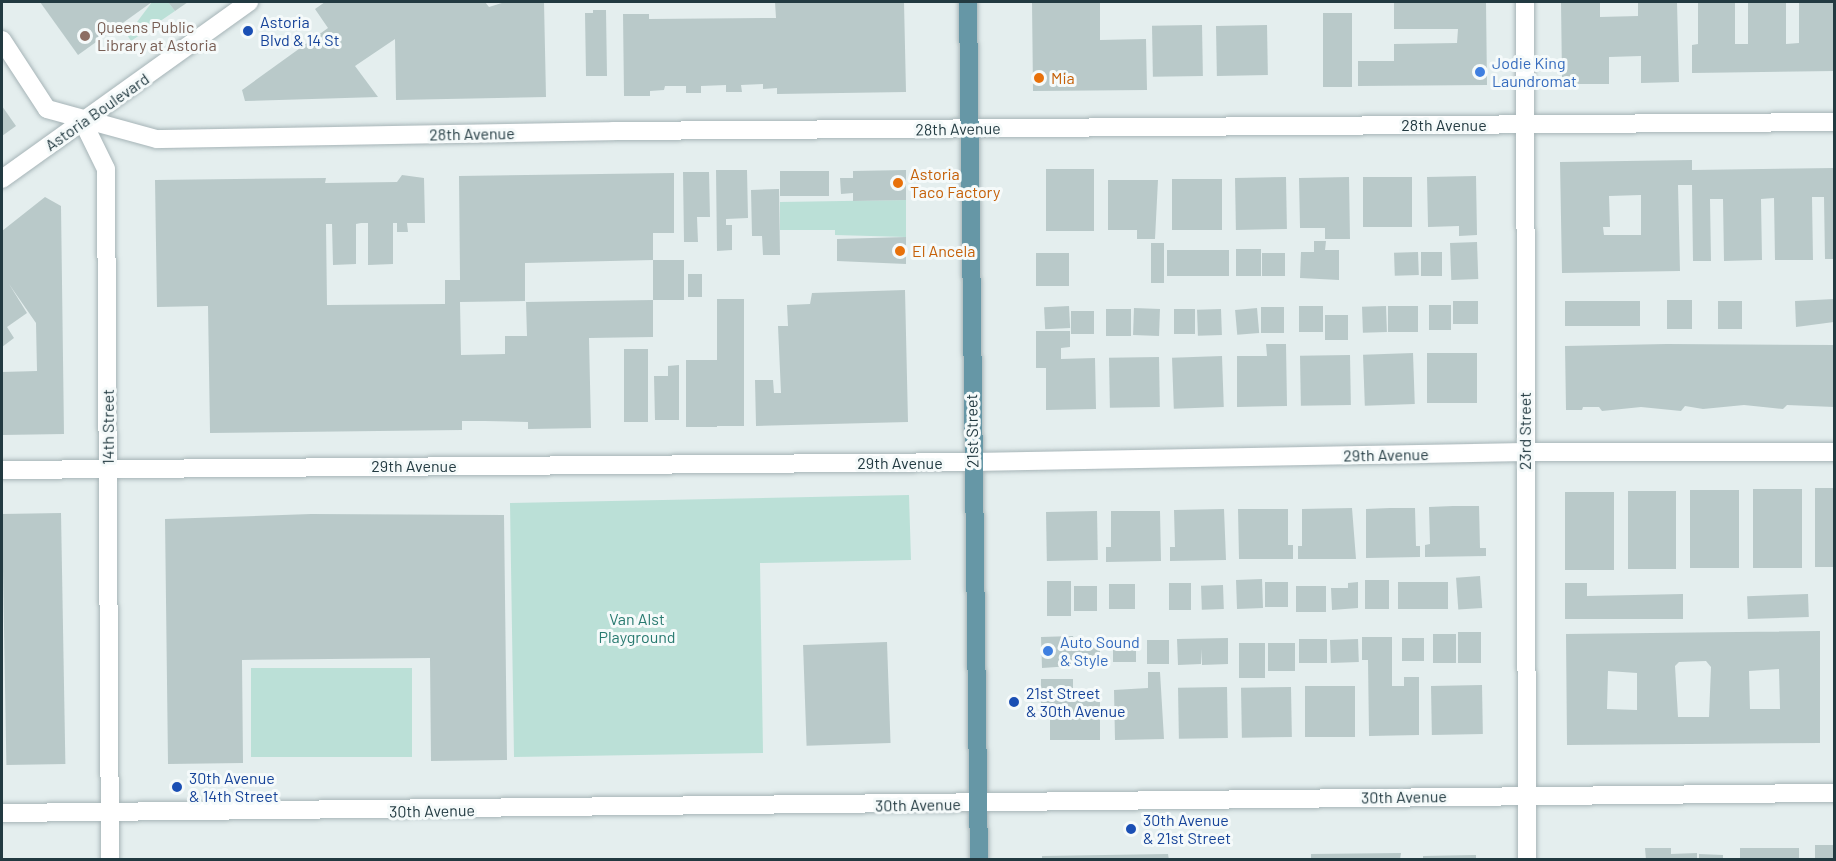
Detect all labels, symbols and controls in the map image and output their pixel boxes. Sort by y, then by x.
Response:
place label: Astoria Blvd & 14 St [260,12,339,50]
place label: Queens Public Library at Astoria [97,17,217,55]
marker: Astoria Blvd & 14 St [241,24,255,38]
marker: Queens Public Library at Astoria [78,29,92,43]
place label: Jodie King Laundromat [1492,53,1577,91]
marker: Jodie King Laundromat [1473,65,1487,79]
place label: Mia [1051,68,1075,88]
street label: Astoria Boulevard [41,69,153,155]
marker: Mia [1032,71,1046,85]
street label: 28th Avenue [1401,115,1487,135]
street label: 28th Avenue [915,119,1001,139]
street label: 28th Avenue [429,124,515,144]
place label: Astoria Taco Factory [910,164,1000,202]
marker: Astoria Taco Factory [891,176,905,190]
place label: El Ancela [912,241,975,261]
marker: El Ancela [893,244,907,258]
street label: 14th Street [98,389,118,465]
street label: 23rd Street [1515,392,1535,470]
street label: 21st Street [962,394,982,468]
street label: 29th Avenue [1343,445,1429,465]
street label: 29th Avenue [857,453,943,473]
street label: 29th Avenue [371,456,457,476]
park label: Van Alst Playground [598,609,676,647]
place label: Auto Sound & Style [1060,632,1140,670]
marker: Auto Sound & Style [1041,644,1055,658]
place label: 21st Street & 30th Avenue [1026,683,1126,721]
marker: 21st Street & 30th Avenue [1007,695,1021,709]
place label: 30th Avenue & 14th Street [189,768,278,806]
marker: 30th Avenue & 14th Street [170,780,184,794]
street label: 30th Avenue [1361,787,1447,807]
street label: 30th Avenue [875,795,961,815]
street label: 30th Avenue [389,801,475,821]
place label: 30th Avenue & 21st Street [1143,810,1231,848]
marker: 30th Avenue & 21st Street [1124,822,1138,836]

